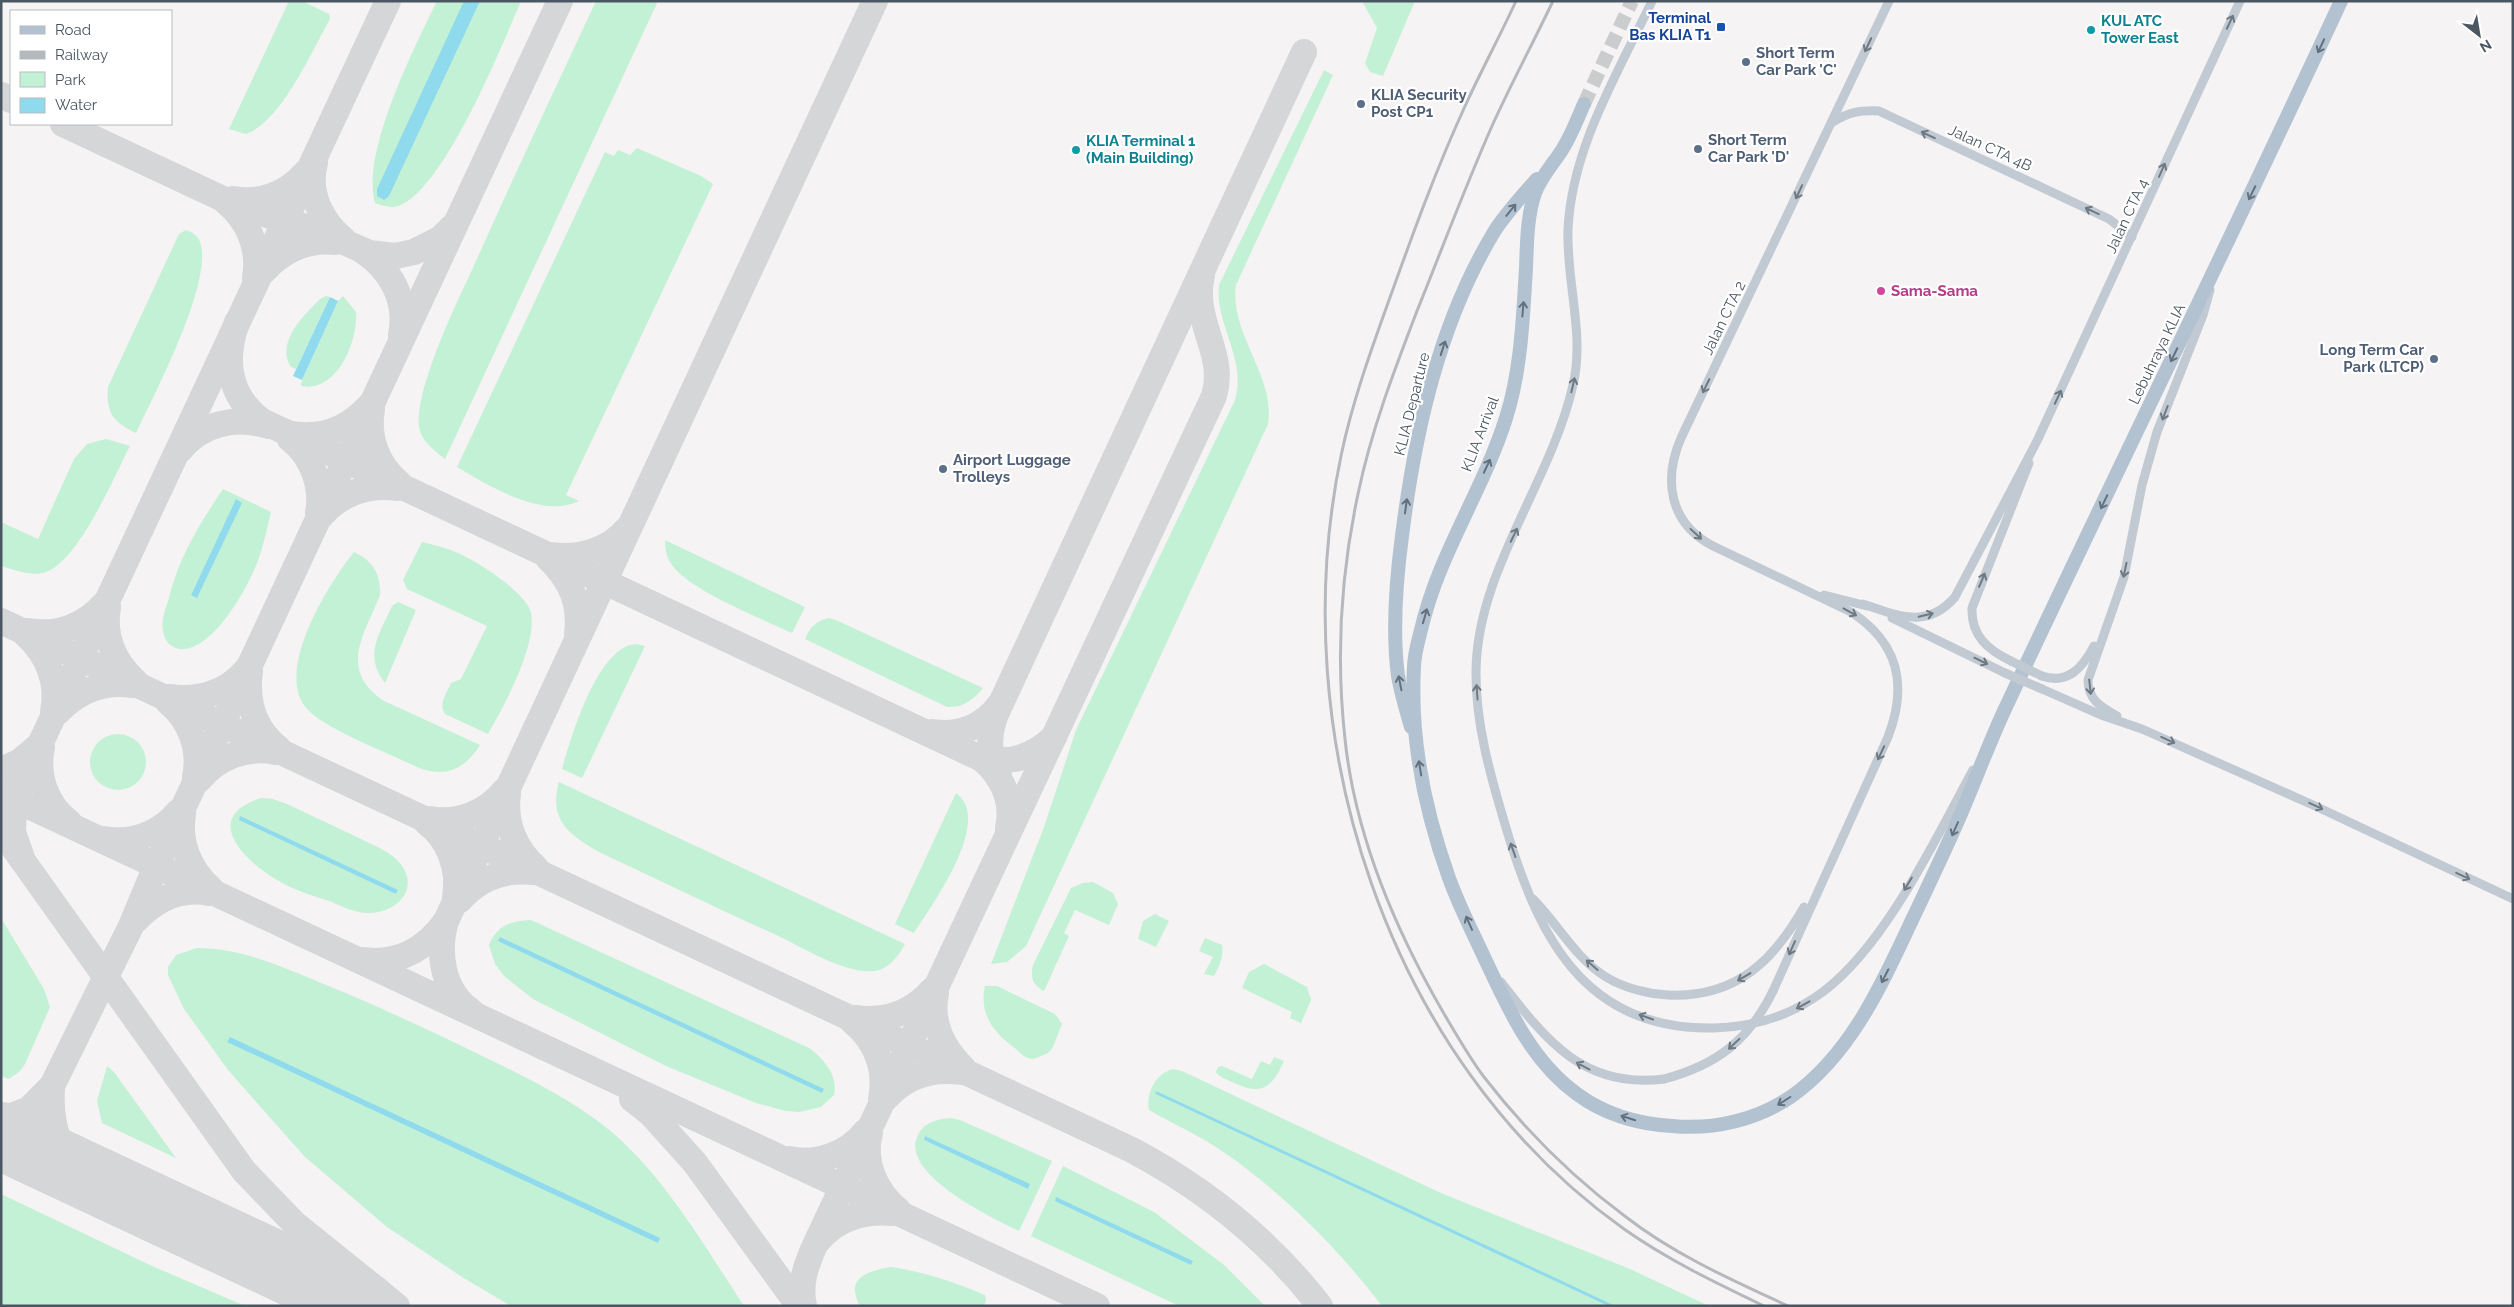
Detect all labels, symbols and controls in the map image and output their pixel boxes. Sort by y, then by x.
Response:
place label: Terminal Bas KLIA T1 [1629,9,1712,44]
legend [10,10,172,125]
north arrow [2454,10,2504,60]
place label: KUL ATC Tower East [2101,12,2179,47]
one-way arrow [2226,15,2235,30]
text: Road [55,21,91,39]
marker: Terminal Bas KLIA T1 [1715,21,1727,33]
marker: KUL ATC Tower East [2085,24,2097,36]
text: N [2477,37,2494,56]
one-way arrow [1863,38,1873,53]
one-way arrow [2315,38,2325,53]
place label: Short Term Car Park 'C' [1756,44,1837,79]
text: Railway [55,46,108,64]
marker: Short Term Car Park 'C' [1740,56,1752,68]
text: Park [55,71,86,89]
place label: KLIA Security Post CP1 [1371,86,1468,121]
text: Water [55,96,98,114]
marker: KLIA Security Post CP1 [1355,98,1367,110]
street label: Jalan CTA 4B [1945,121,2035,175]
one-way arrow [1921,129,1936,139]
place label: Short Term Car Park 'D' [1708,131,1789,166]
place label: KLIA Terminal 1 (Main Building) [1086,132,1196,167]
marker: Short Term Car Park 'D' [1692,143,1704,155]
marker: KLIA Terminal 1 (Main Building) [1070,144,1082,156]
one-way arrow [2158,163,2168,178]
street label: Jalan CTA 4 [2102,176,2152,256]
one-way arrow [1794,185,1804,200]
one-way arrow [2247,185,2257,200]
one-way arrow [1505,204,1516,217]
one-way arrow [2085,205,2100,215]
street label: Jalan CTA 2 [1698,278,1750,358]
place label: Sama-Sama [1891,282,1978,300]
marker: Sama-Sama [1875,285,1887,297]
one-way arrow [1518,301,1528,317]
street label: Lebuhraya KLIA [2125,301,2189,407]
one-way arrow [1439,341,1448,356]
place label: Long Term Car Park (LTCP) [2320,341,2424,376]
one-way arrow [2169,347,2178,362]
street label: KLIA Departure [1390,350,1434,457]
marker: Long Term Car Park (LTCP) [2428,353,2440,365]
one-way arrow [1569,377,1578,393]
one-way arrow [1701,378,1710,393]
one-way arrow [2053,390,2063,405]
street label: KLIA Arrival [1457,393,1503,474]
one-way arrow [2159,405,2169,420]
place label: Airport Luggage Trolleys [953,451,1071,486]
one-way arrow [1482,459,1492,474]
marker: Airport Luggage Trolleys [937,463,949,475]
one-way arrow [2099,494,2108,509]
one-way arrow [1401,498,1411,514]
one-way arrow [1509,528,1519,543]
one-way arrow [1690,528,1703,540]
one-way arrow [2120,562,2130,578]
one-way arrow [1978,573,1988,588]
one-way arrow [1843,607,1858,617]
one-way arrow [1420,608,1430,624]
one-way arrow [1918,610,1934,619]
one-way arrow [1973,657,1988,666]
one-way arrow [1395,676,1404,692]
one-way arrow [2085,678,2095,694]
one-way arrow [1472,684,1481,700]
one-way arrow [2160,736,2175,746]
one-way arrow [1875,745,1885,760]
one-way arrow [1415,761,1425,777]
one-way arrow [2308,802,2323,812]
one-way arrow [1949,821,1959,836]
one-way arrow [1507,842,1517,858]
one-way arrow [2455,871,2470,881]
one-way arrow [1903,877,1913,891]
one-way arrow [1463,916,1473,931]
one-way arrow [1786,940,1796,955]
one-way arrow [1585,959,1598,971]
one-way arrow [1880,968,1889,983]
one-way arrow [1737,972,1751,982]
one-way arrow [1796,1000,1810,1010]
one-way arrow [1639,1012,1654,1021]
one-way arrow [1728,1038,1741,1050]
one-way arrow [1576,1061,1591,1070]
one-way arrow [1778,1096,1792,1106]
one-way arrow [1621,1113,1636,1122]

